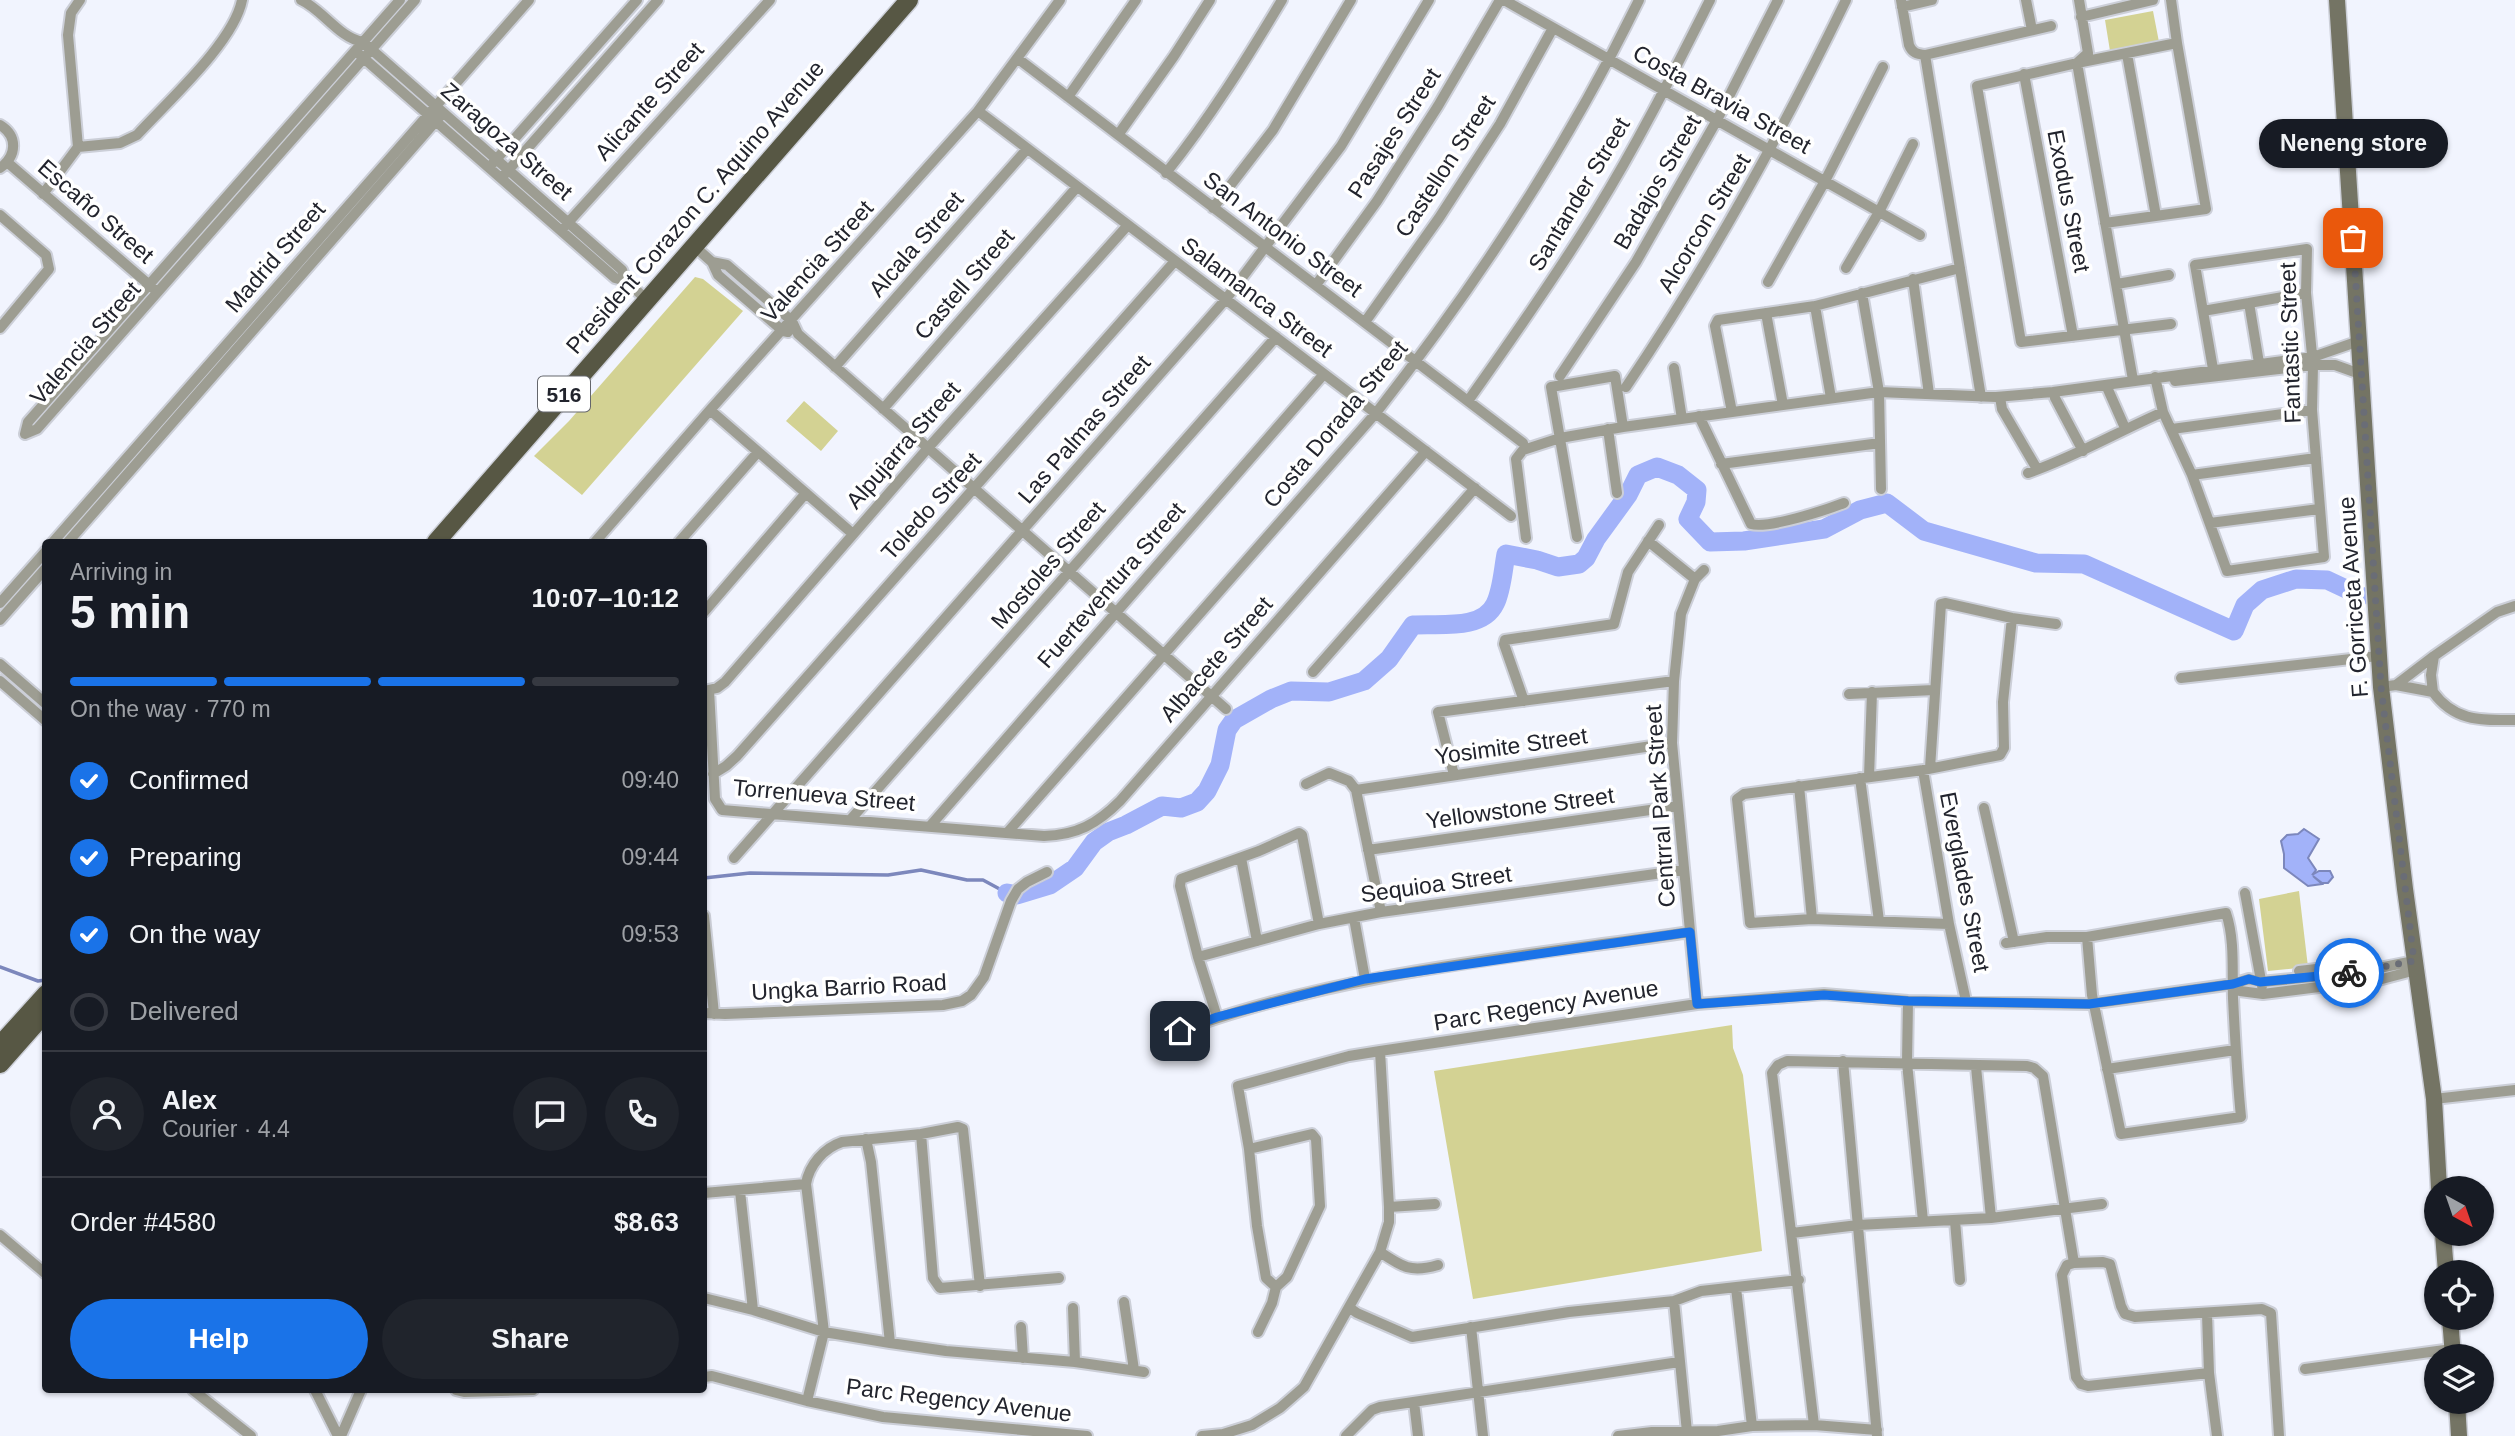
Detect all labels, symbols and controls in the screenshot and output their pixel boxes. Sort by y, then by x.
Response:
street label: Alicante Street [589,36,709,165]
street label: Costa Bravia Street [1628,39,1816,159]
street label: President Corazon C. Aquino Avenue [561,55,829,359]
street label: Pasajes Street [1342,63,1446,203]
street label: Zaragoza Street [436,77,578,205]
street label: Castellon Street [1390,90,1501,242]
street label: Badajos Street [1608,110,1706,254]
street label: Santander Street [1523,112,1635,275]
callout: Neneng store [2258,119,2448,168]
street label: Exodus Street [2042,128,2096,275]
text: Neneng store [2280,130,2427,156]
street label: Alcorcon Street [1652,148,1756,297]
street label: Escaño Street [33,154,160,269]
street label: San Antonio Street [1199,166,1368,302]
street label: Alcala Street [863,186,969,302]
street label: Valencia Street [756,195,879,327]
street label: Madrid Street [220,196,330,318]
pin [2323,208,2383,268]
icon: bag [2334,219,2372,257]
street label: Castell Street [909,223,1019,345]
street label: Salamanca Street [1176,232,1338,363]
street label: Fantastic Street [2274,261,2306,424]
street label: Valencia Street [25,276,146,410]
street label: Costa Dorada Street [1258,335,1413,513]
street label: Las Palmas Street [1013,349,1156,508]
road number: 516 [538,376,590,412]
street label: Alpujarra Street [841,376,966,514]
street label: Toledo Street [876,446,986,565]
street label: Mostoles Street [986,496,1111,634]
street label: Fuerteventura Street [1032,496,1190,673]
street label: F. Gorriceta Avenue [2333,496,2373,698]
text: Arriving in [70,559,172,585]
text: 10:07–10:12 [532,583,679,613]
text: 5 min [70,586,190,638]
street label: Albacete Street [1155,591,1278,727]
text: On the way · 770 m [70,696,271,722]
street label: Centrral Park Street [1640,703,1680,908]
street label: Yosimite Street [1433,722,1590,770]
icon: check [70,762,108,800]
text: Confirmed [129,765,249,795]
text: 09:40 [621,767,679,793]
street label: Torrenueva Street [732,774,917,816]
street label: Yellowstone Street [1424,782,1616,834]
street label: Everglades Street [1935,790,1995,975]
icon: check [70,839,108,877]
text: Preparing [129,842,242,872]
text: 09:44 [621,844,679,870]
street label: Sequioa Street [1359,860,1514,907]
icon: check [70,916,108,954]
text: On the way [129,919,261,949]
text: 09:53 [621,921,679,947]
courier [2314,938,2384,1008]
icon: bike [2330,954,2368,992]
street label: Ungka Barrio Road [751,969,947,1005]
street label: Parc Regency Avenue [1432,974,1660,1036]
text: Delivered [129,996,239,1026]
pin [1150,1001,1210,1061]
icon: home [1161,1012,1199,1050]
button: person [70,1077,144,1151]
button: chat [513,1077,587,1151]
button: phone [605,1077,679,1151]
text: Alex [162,1085,217,1115]
text: Courier · 4.4 [162,1116,290,1142]
north arrow [2424,1176,2494,1246]
map controls [2424,1176,2494,1414]
text: Order #4580 [70,1207,216,1237]
text: $8.63 [614,1207,679,1237]
button: locate [2424,1260,2494,1330]
button: Help [70,1299,368,1379]
button: Share [382,1299,679,1379]
button: layers [2424,1344,2494,1414]
street label: Parc Regency Avenue [845,1373,1073,1427]

